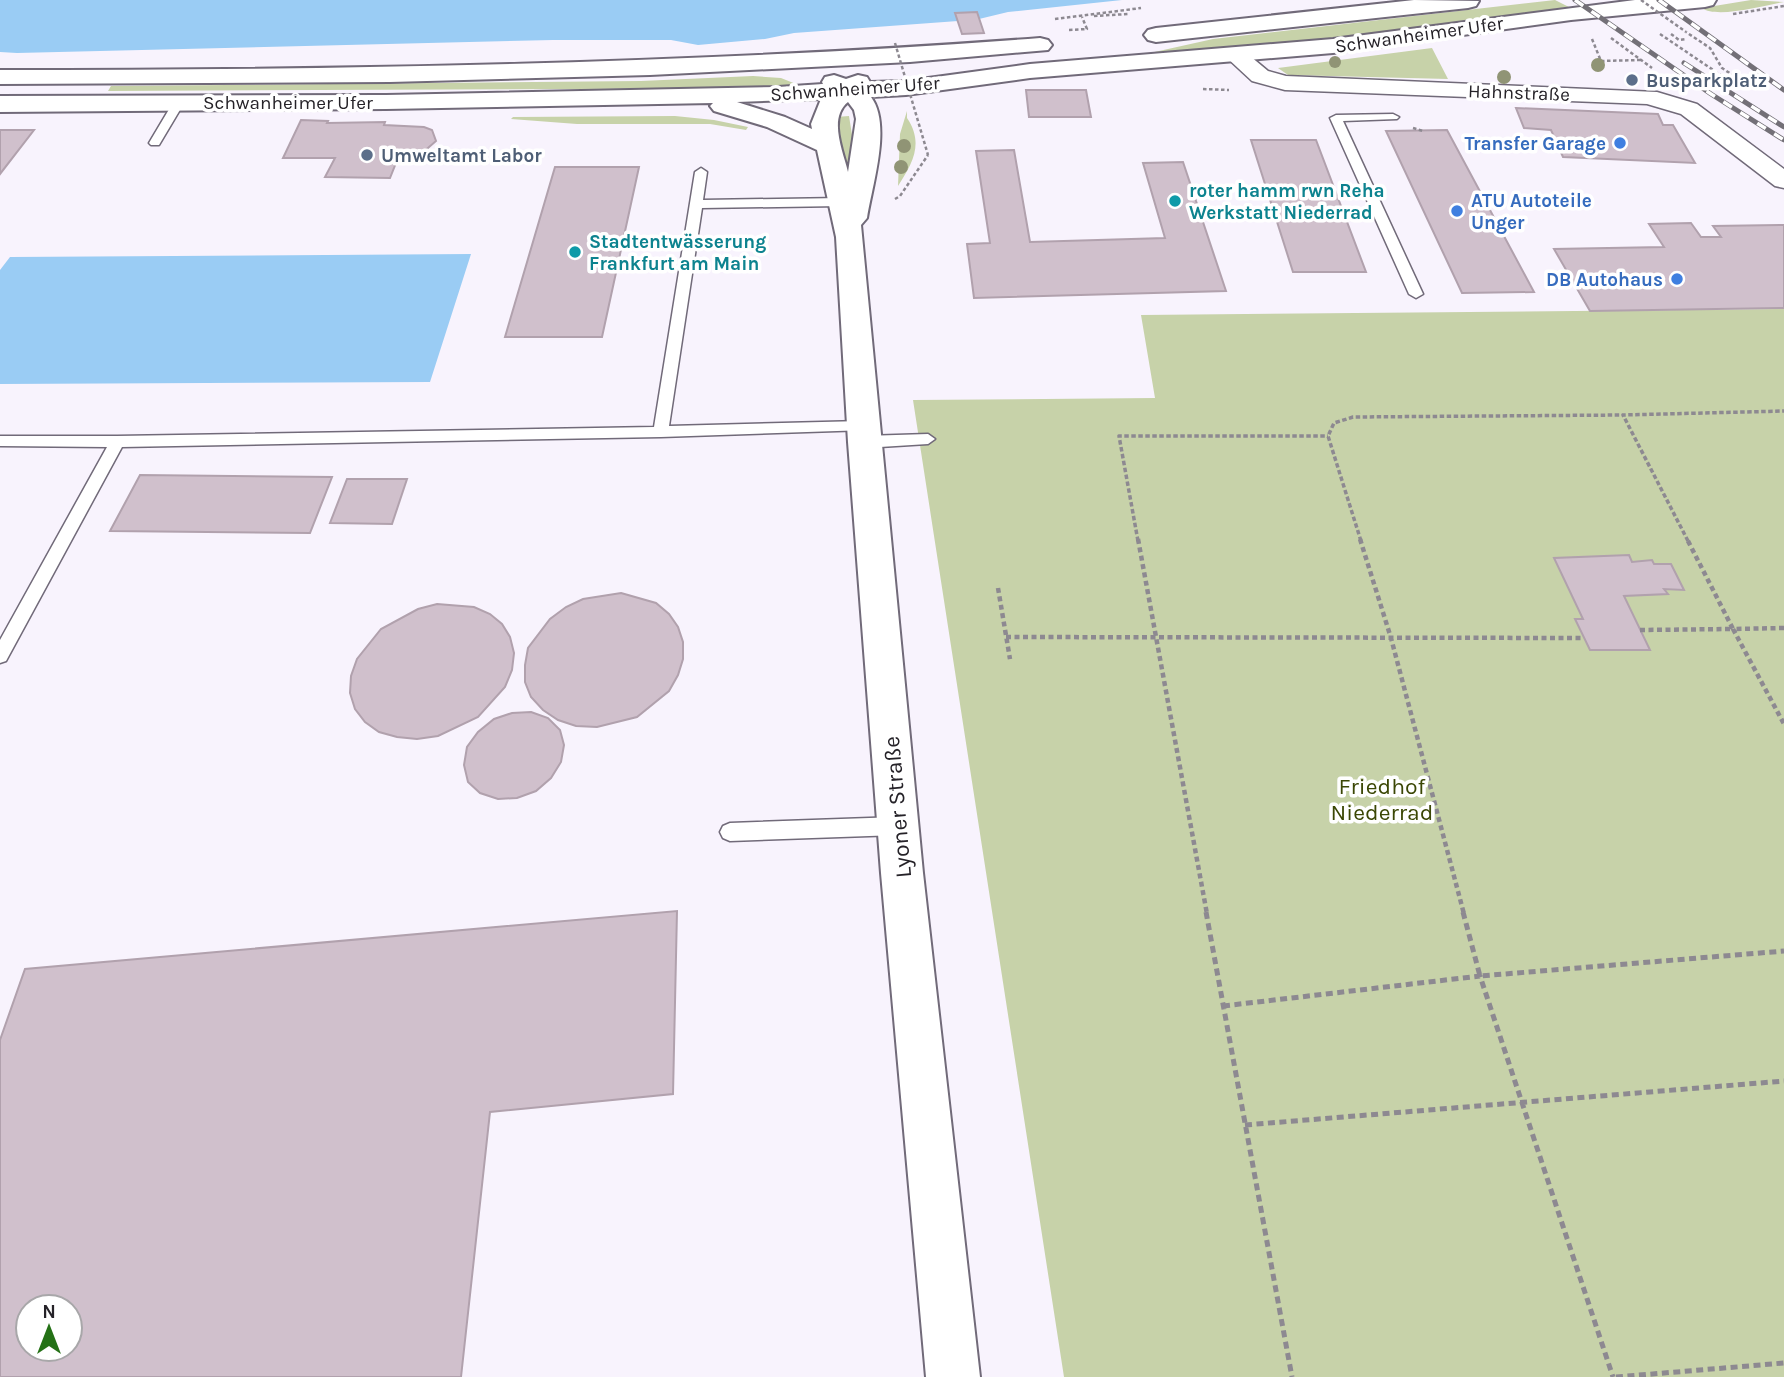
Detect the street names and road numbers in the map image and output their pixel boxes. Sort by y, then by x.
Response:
street label: Schwanheimer Ufer [1334,12,1505,58]
street label: Schwanheimer Ufer [770,72,941,106]
street label: Hahnstraße [1468,80,1570,106]
street label: Schwanheimer Ufer [203,92,373,114]
street label: Lyoner Straße [878,735,917,879]

